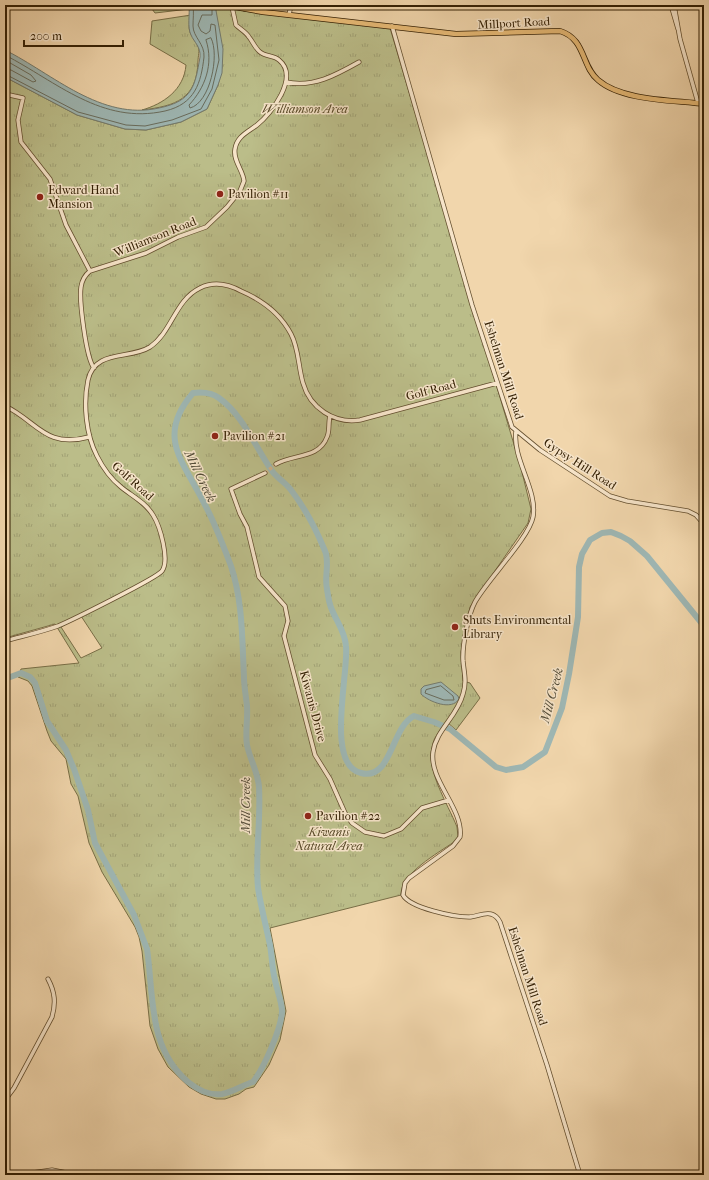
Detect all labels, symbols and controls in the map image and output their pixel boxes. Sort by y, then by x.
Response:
street label: Millport Road [477,14,551,32]
scale bar [24,22,123,48]
text: 200 m [30,29,62,43]
park label: Williamson Area [262,102,348,116]
place label: Edward Hand Mansion [48,183,119,211]
place label: Pavilion #11 [228,187,288,201]
marker: Pavilion #11 [215,189,225,199]
marker: Edward Hand Mansion [35,192,45,202]
street label: Williamson Road [111,214,199,260]
street label: Eshelman Mill Road [481,319,527,422]
street label: Golf Road [405,377,458,403]
place label: Pavilion #21 [223,429,285,443]
marker: Pavilion #21 [210,431,220,441]
street label: Gypsy Hill Road [541,435,619,493]
water label: Mill Creek [181,447,220,505]
street label: Golf Road [109,459,157,504]
place label: Shuts Environmental Library [463,613,572,641]
marker: Shuts Environmental Library [450,622,460,632]
water label: Mill Creek [537,666,566,725]
street label: Kiwanis Drive [297,669,329,743]
water label: Mill Creek [238,777,253,834]
place label: Pavilion #22 [316,809,380,823]
marker: Pavilion #22 [303,811,313,821]
park label: Kiwanis Natural Area [295,825,362,853]
street label: Eshelman Mill Road [505,925,551,1028]

